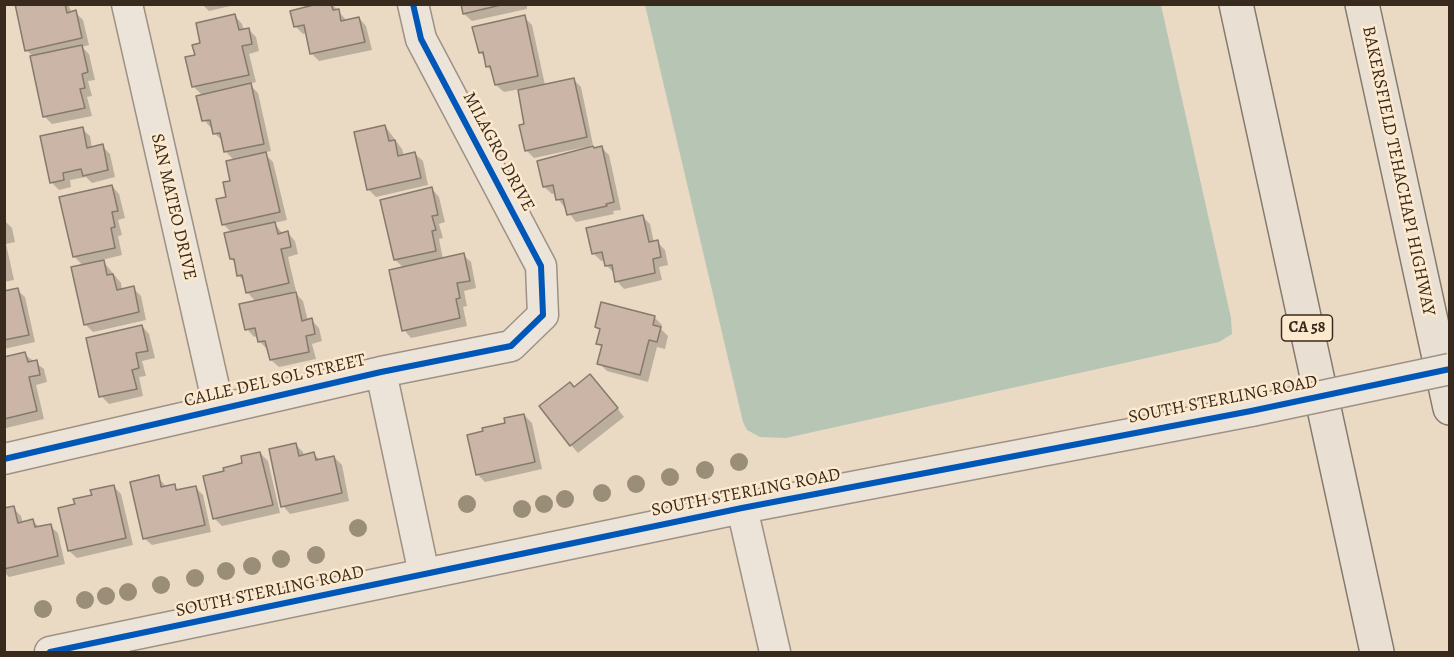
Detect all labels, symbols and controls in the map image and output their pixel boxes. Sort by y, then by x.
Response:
street label: BAKERSFIELD TEHACHAPI HIGHWAY [1357,24,1439,318]
street label: MILAGRO DRIVE [457,89,539,215]
street label: SAN MATEO DRIVE [146,132,200,282]
road number: CA 58 [1282,315,1332,341]
street label: CALLE DEL SOL STREET [182,350,368,412]
street label: SOUTH STERLING ROAD [1127,371,1319,429]
street label: SOUTH STERLING ROAD [650,464,842,522]
street label: SOUTH STERLING ROAD [174,561,366,623]

